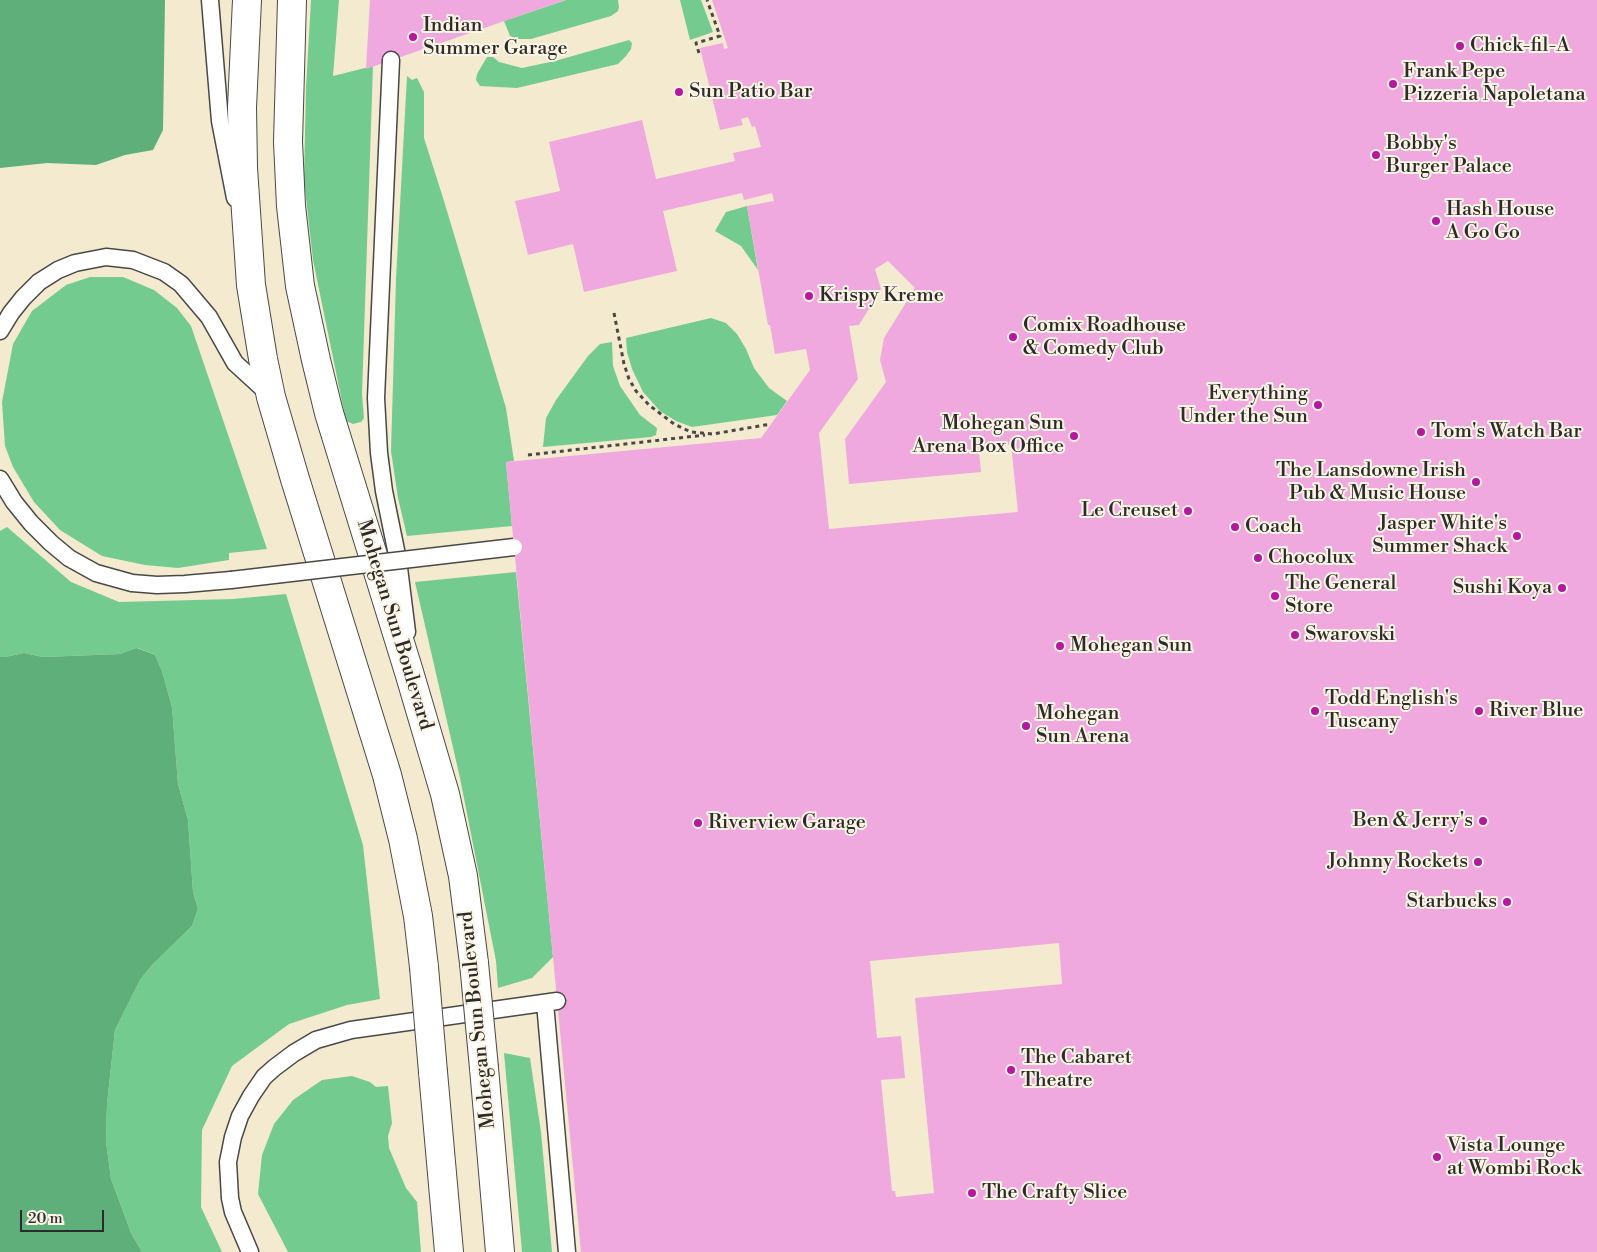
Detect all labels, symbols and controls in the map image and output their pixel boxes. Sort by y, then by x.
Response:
place label: Indian Summer Garage [423,14,568,61]
marker: Indian Summer Garage [407,31,419,43]
place label: Chick-fil-A [1470,34,1570,58]
marker: Chick-fil-A [1454,40,1466,52]
place label: Frank Pepe Pizzeria Napoletana [1403,60,1586,107]
marker: Frank Pepe Pizzeria Napoletana [1387,78,1399,90]
place label: Sun Patio Bar [689,80,813,104]
marker: Sun Patio Bar [673,86,685,98]
place label: Bobby's Burger Palace [1386,132,1512,179]
marker: Bobby's Burger Palace [1370,149,1382,161]
place label: Hash House A Go Go [1446,198,1554,245]
marker: Hash House A Go Go [1430,215,1442,227]
place label: Krispy Kreme [819,284,944,308]
marker: Krispy Kreme [803,290,815,302]
place label: Comix Roadhouse & Comedy Club [1023,314,1186,361]
marker: Comix Roadhouse & Comedy Club [1007,331,1019,343]
place label: Everything Under the Sun [1179,382,1308,429]
marker: Everything Under the Sun [1312,399,1324,411]
place label: Mohegan Sun Arena Box Office [913,412,1064,459]
place label: Tom's Watch Bar [1431,420,1582,444]
marker: Tom's Watch Bar [1415,426,1427,438]
marker: Mohegan Sun Arena Box Office [1068,430,1080,442]
place label: The Lansdowne Irish Pub & Music House [1276,459,1466,506]
marker: The Lansdowne Irish Pub & Music House [1470,476,1482,488]
place label: Le Creuset [1081,499,1178,523]
marker: Le Creuset [1182,505,1194,517]
place label: Jasper White's Summer Shack [1372,512,1507,559]
place label: Coach [1245,515,1302,539]
street label: Mohegan Sun Boulevard [351,517,437,733]
marker: Coach [1229,521,1241,533]
marker: Jasper White's Summer Shack [1511,530,1523,542]
place label: Chocolux [1268,546,1354,570]
marker: Chocolux [1252,552,1264,564]
place label: The General Store [1285,572,1396,619]
place label: Sushi Koya [1453,576,1552,600]
marker: Sushi Koya [1556,582,1568,594]
marker: The General Store [1269,590,1281,602]
place label: Swarovski [1305,623,1395,647]
marker: Swarovski [1289,629,1301,641]
place label: Mohegan Sun [1070,634,1192,658]
marker: Mohegan Sun [1054,640,1066,652]
place label: Todd English's Tuscany [1325,687,1458,734]
place label: River Blue [1489,699,1583,723]
place label: Mohegan Sun Arena [1036,702,1129,749]
marker: Todd English's Tuscany [1309,705,1321,717]
marker: River Blue [1473,705,1485,717]
marker: Mohegan Sun Arena [1020,720,1032,732]
place label: Ben & Jerry's [1353,809,1473,833]
place label: Riverview Garage [708,811,866,835]
marker: Ben & Jerry's [1477,815,1489,827]
marker: Riverview Garage [692,817,704,829]
place label: Johnny Rockets [1328,850,1468,874]
marker: Johnny Rockets [1472,856,1484,868]
place label: Starbucks [1407,890,1497,914]
marker: Starbucks [1501,896,1513,908]
street label: Mohegan Sun Boulevard [455,910,501,1130]
place label: The Cabaret Theatre [1021,1046,1132,1093]
marker: The Cabaret Theatre [1005,1064,1017,1076]
place label: Vista Lounge at Wombi Rock [1447,1134,1581,1181]
marker: Vista Lounge at Wombi Rock [1431,1151,1443,1163]
place label: The Crafty Slice [982,1181,1127,1205]
marker: The Crafty Slice [966,1187,978,1199]
scale bar [22,1200,106,1232]
text: 20 m [28,1209,63,1228]

